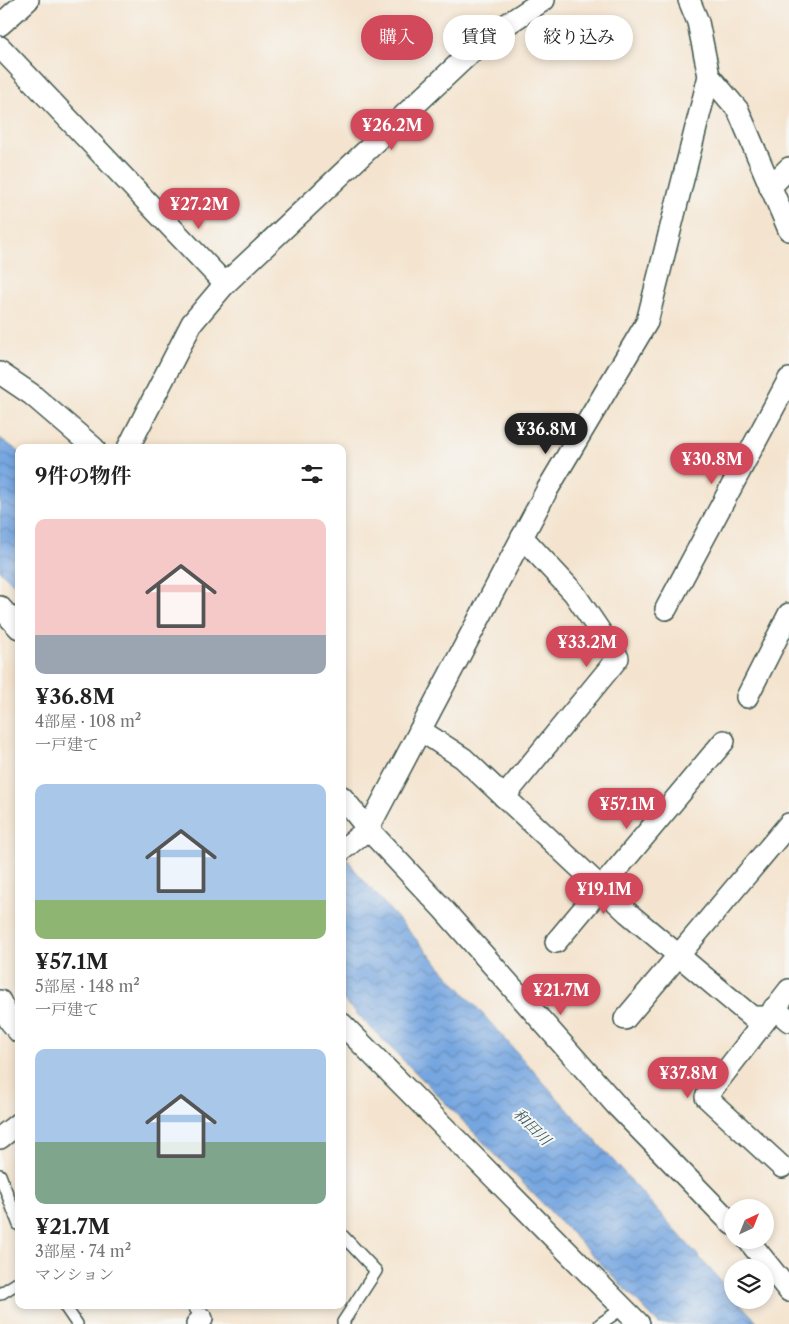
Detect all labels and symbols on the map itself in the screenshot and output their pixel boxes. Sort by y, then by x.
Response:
pin: ¥26.2M [351,108,433,151]
pin: ¥27.2M [158,188,240,230]
pin: ¥36.8M [505,412,587,455]
pin: ¥30.8M [671,442,753,485]
pin: ¥33.2M [546,626,628,668]
pin: ¥57.1M [586,788,668,830]
pin: ¥19.1M [563,872,645,915]
pin: ¥21.7M [520,974,602,1016]
pin: ¥37.8M [647,1056,729,1099]
water label: 和田川 [510,1104,556,1151]
north arrow [724,1199,774,1249]

